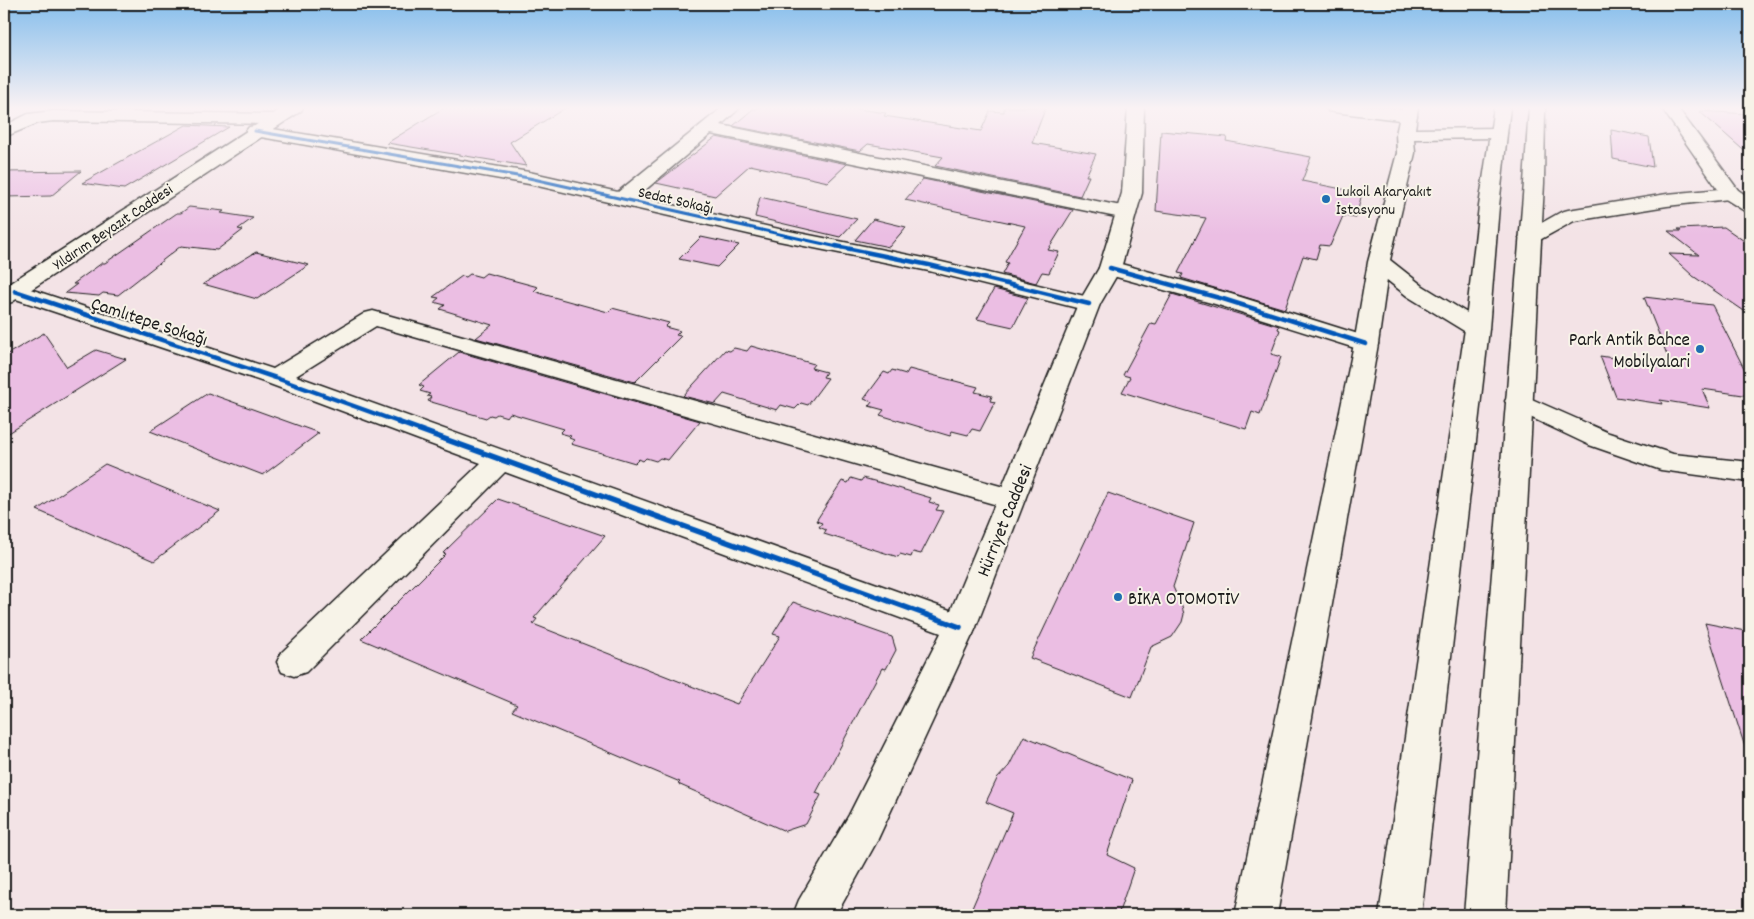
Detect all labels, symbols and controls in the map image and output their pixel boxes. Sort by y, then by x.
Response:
street label: Yıldırım Beyazıt Caddesi [49,179,178,277]
place label: Lukoil Akaryakıt İstasyonu [1336,181,1432,222]
street label: Sedat Sokağı [635,182,716,221]
marker: Lukoil Akaryakıt İstasyonu [1320,193,1332,205]
street label: Çamlıtepe Sokağı [87,292,211,355]
place label: Park Antik Bahce Mobilyalari [1569,328,1691,377]
marker: Park Antik Bahce Mobilyalari [1694,343,1706,355]
street label: Hürriyet Caddesi [971,461,1041,581]
place label: BİKA OTOMOTİV [1128,587,1239,614]
marker: BİKA OTOMOTİV [1112,591,1124,603]

